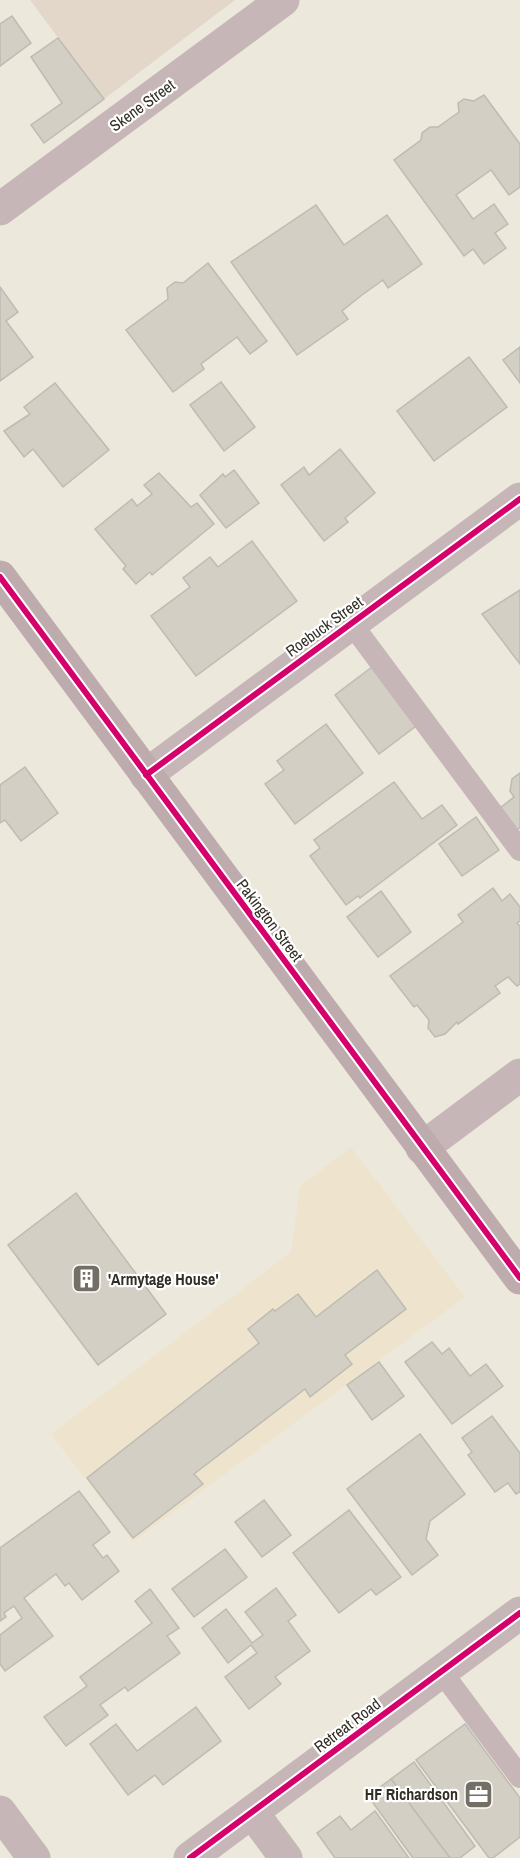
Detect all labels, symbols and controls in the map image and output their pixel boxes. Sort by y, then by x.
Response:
street label: Skene Street [105,74,179,136]
street label: Roebuck Street [281,590,367,661]
street label: Pakington Street [232,874,308,966]
building icon: 'Armytage House' [71,1263,103,1295]
place label: 'Armytage House' [108,1268,219,1290]
street label: Retreat Road [309,1693,385,1757]
office icon: HF Richardson [463,1778,495,1810]
place label: HF Richardson [365,1783,458,1805]

